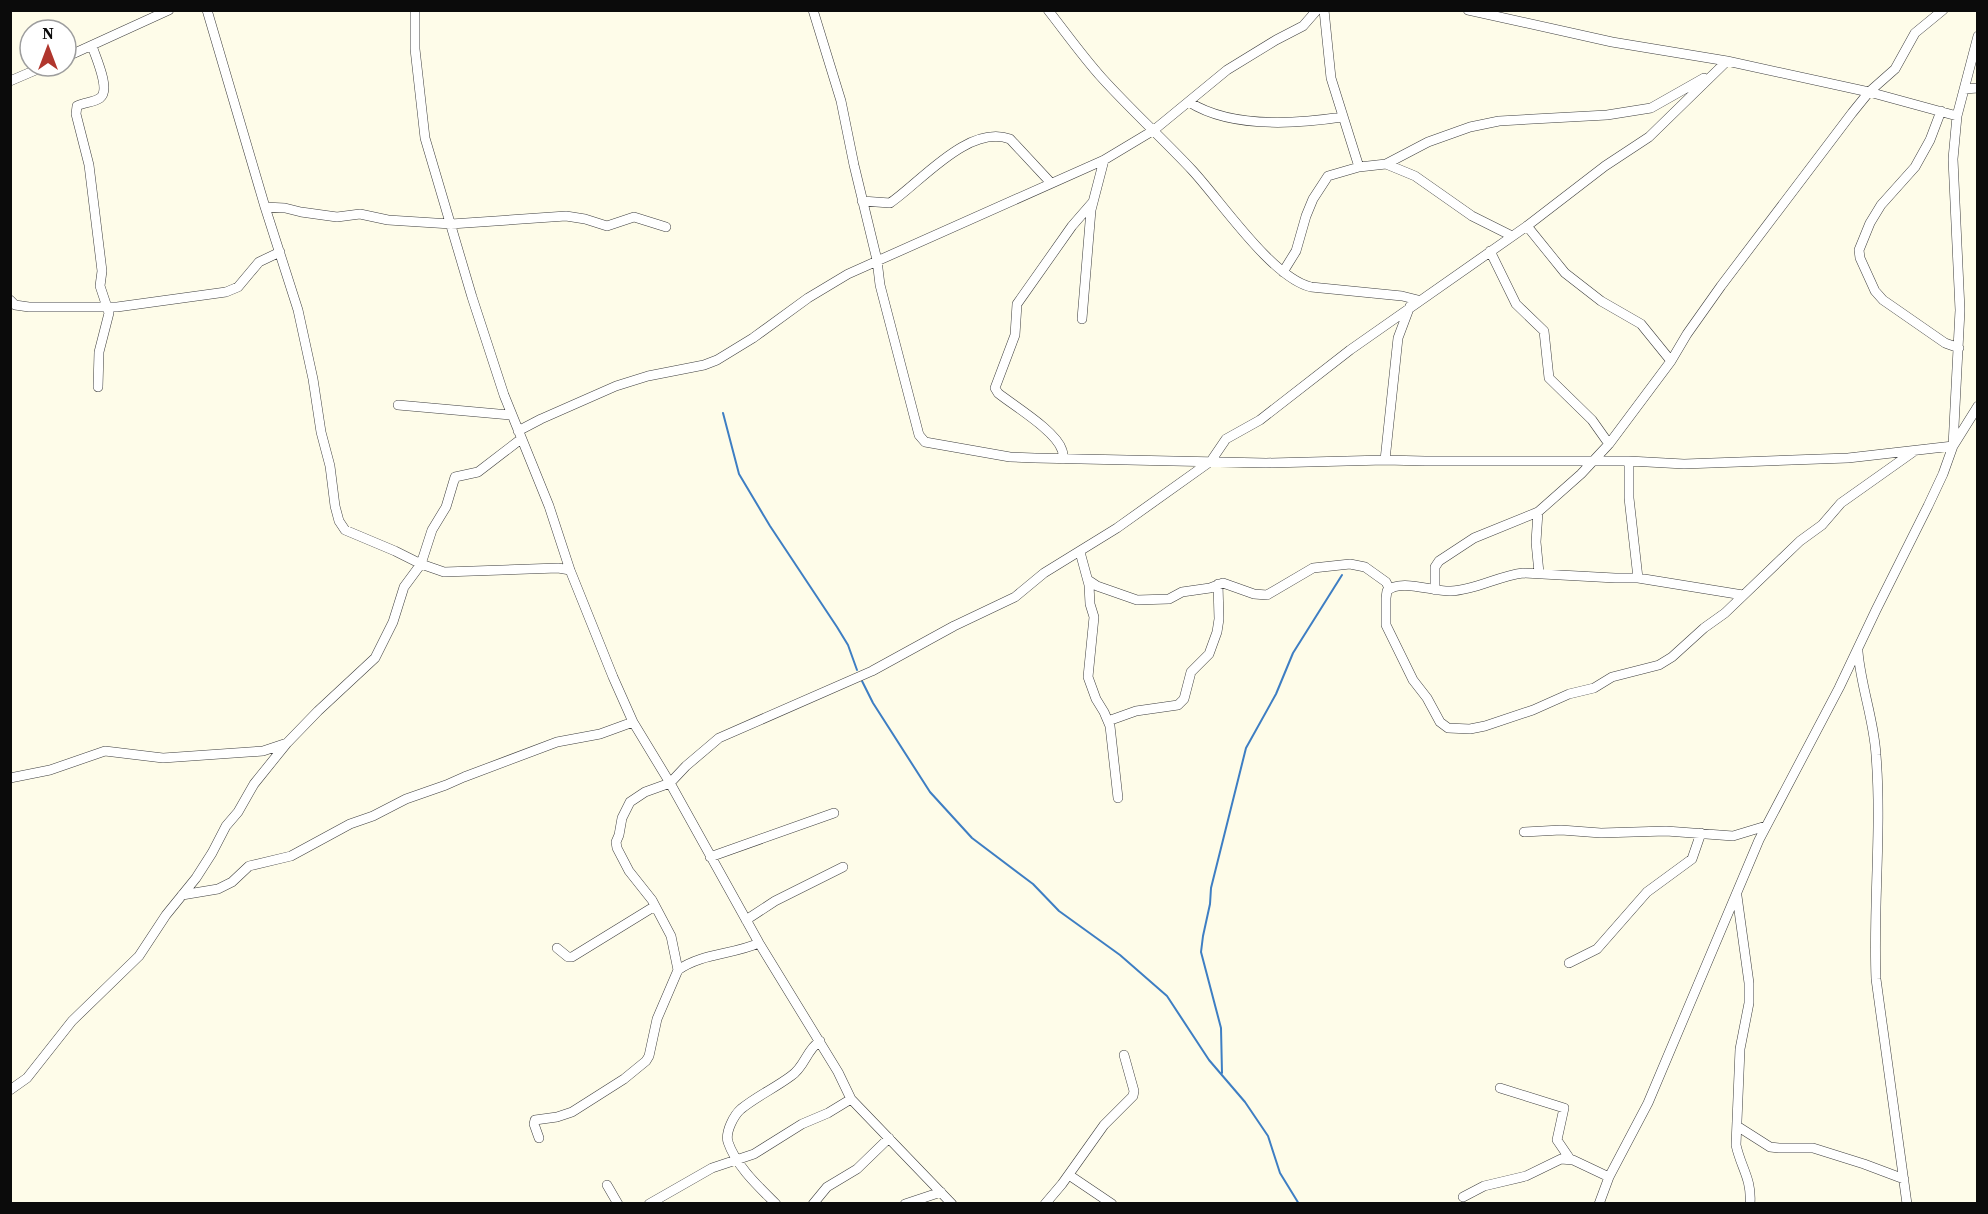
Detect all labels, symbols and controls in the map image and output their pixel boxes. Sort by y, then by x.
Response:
north arrow [18,18,78,78]
text: N [42,22,54,44]

